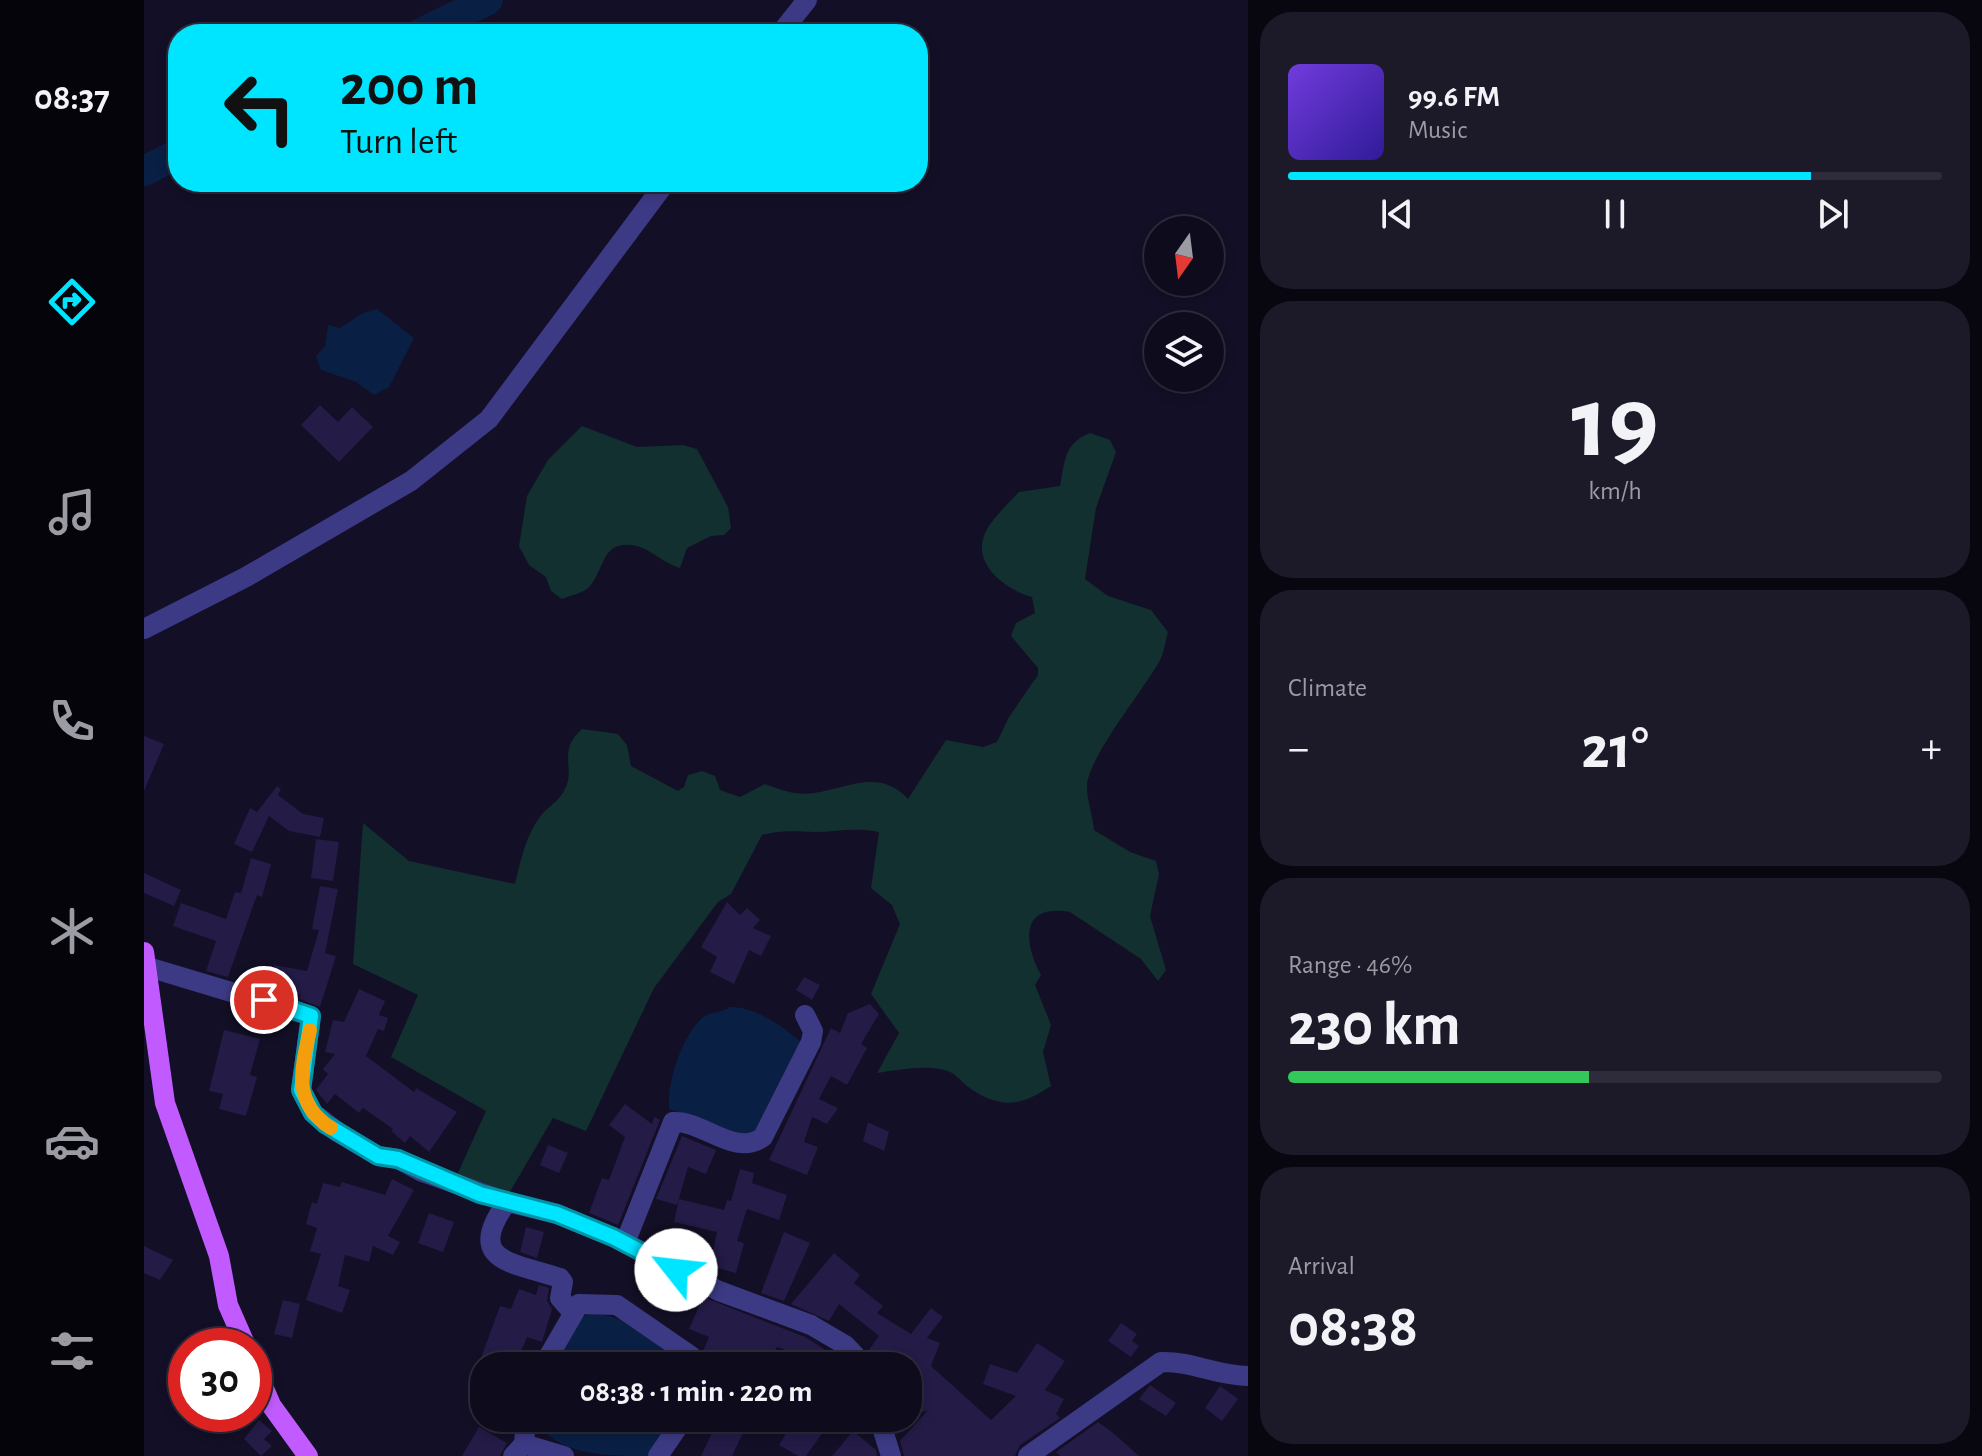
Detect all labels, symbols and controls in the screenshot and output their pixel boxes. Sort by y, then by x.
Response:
icon: left [208,56,312,160]
text: 200 m [340,59,478,115]
text: 08:37 [34,80,110,116]
text: 99.6 FM [1408,82,1500,112]
text: Music [1408,117,1467,143]
text: Turn left [340,124,457,160]
icon: previous [1375,192,1419,236]
icon: pause [1593,192,1637,236]
icon: next [1811,192,1855,236]
north arrow [1144,216,1224,296]
map controls [1144,216,1224,392]
icon: directions [44,274,100,330]
button: layers [1144,312,1224,392]
text: 19 [1571,372,1659,476]
text: km/h [1588,478,1642,504]
icon: music [44,484,100,540]
text: Climate [1288,675,1367,701]
icon: phone [44,693,100,749]
text: 21° [1581,719,1649,779]
text: − [1288,727,1309,771]
text: + [1921,727,1942,771]
icon: climate [44,903,100,959]
text: Range · 46% [1288,952,1412,978]
pin [230,966,298,1034]
icon: arrive [242,978,286,1022]
text: 230 km [1288,996,1461,1056]
icon: car [44,1113,100,1169]
position arrow [634,1228,718,1312]
text: Arrival [1288,1253,1355,1279]
text: 08:38 [1288,1297,1418,1357]
icon: filters [44,1323,100,1379]
speed limit sign: 30 [168,1328,272,1432]
text: 08:38 · 1 min · 220 m [580,1377,812,1407]

